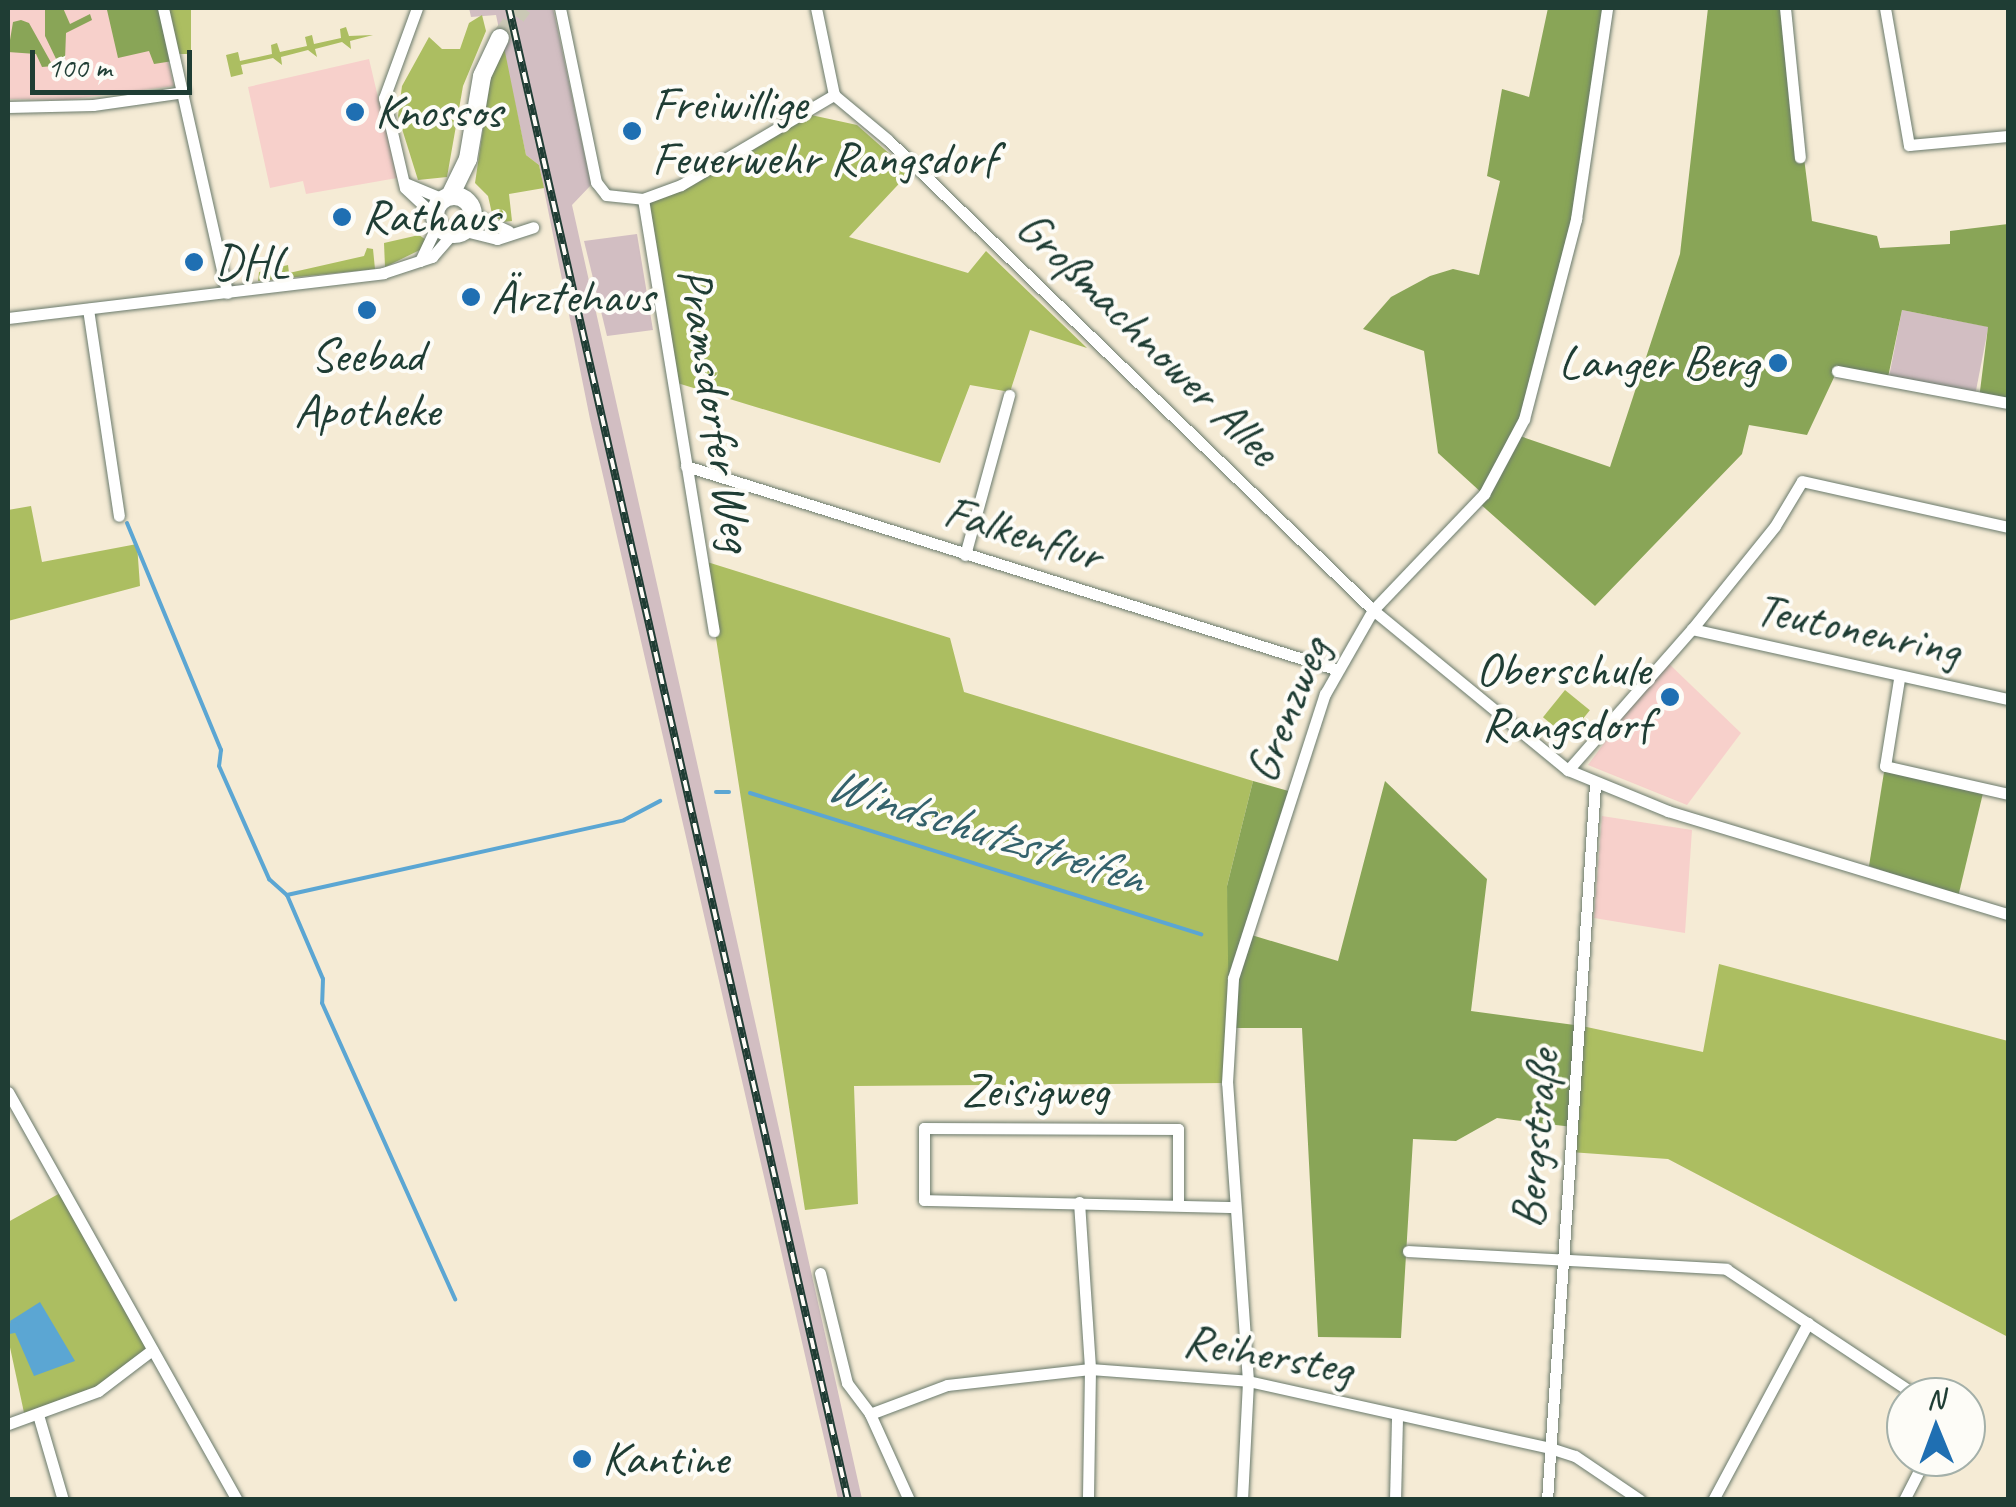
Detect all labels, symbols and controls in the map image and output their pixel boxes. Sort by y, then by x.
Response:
scale bar [35,30,198,92]
text: 100 m [47,48,112,86]
place label: Freiwillige Feuerwehr Rangsdorf [652,74,999,187]
place label: Knossos [375,83,502,141]
marker: Knossos [344,101,366,123]
marker: Freiwillige Feuerwehr Rangsdorf [621,120,643,142]
place label: Rathaus [362,188,499,246]
street label: Großmachnower Allee [1005,198,1291,478]
marker: Rathaus [331,206,353,228]
place label: DHL [214,233,289,291]
marker: DHL [183,251,205,273]
street label: Pramsdorfer Weg [665,264,767,554]
place label: Ärztehaus [491,268,655,326]
marker: Ärztehaus [460,286,482,308]
marker: Seebad Apotheke [356,299,378,321]
place label: Seebad Apotheke [294,326,440,439]
place label: Langer Berg [1559,334,1758,392]
marker: Langer Berg [1767,352,1789,374]
street label: Falkenflur [937,482,1109,584]
street label: Teutonenring [1751,579,1965,679]
street label: Grenzweg [1232,629,1342,791]
place label: Oberschule Rangsdorf [1476,640,1650,753]
marker: Oberschule Rangsdorf [1659,686,1681,708]
water label: Windschutzstreifen [820,753,1152,907]
street label: Bergstraße [1499,1048,1571,1230]
street label: Zeisigweg [961,1062,1109,1120]
street label: Reihersteg [1179,1311,1357,1397]
north arrow [1886,1377,1986,1477]
text: N [1927,1381,1944,1416]
place label: Kantine [602,1430,729,1488]
marker: Kantine [571,1448,593,1470]

